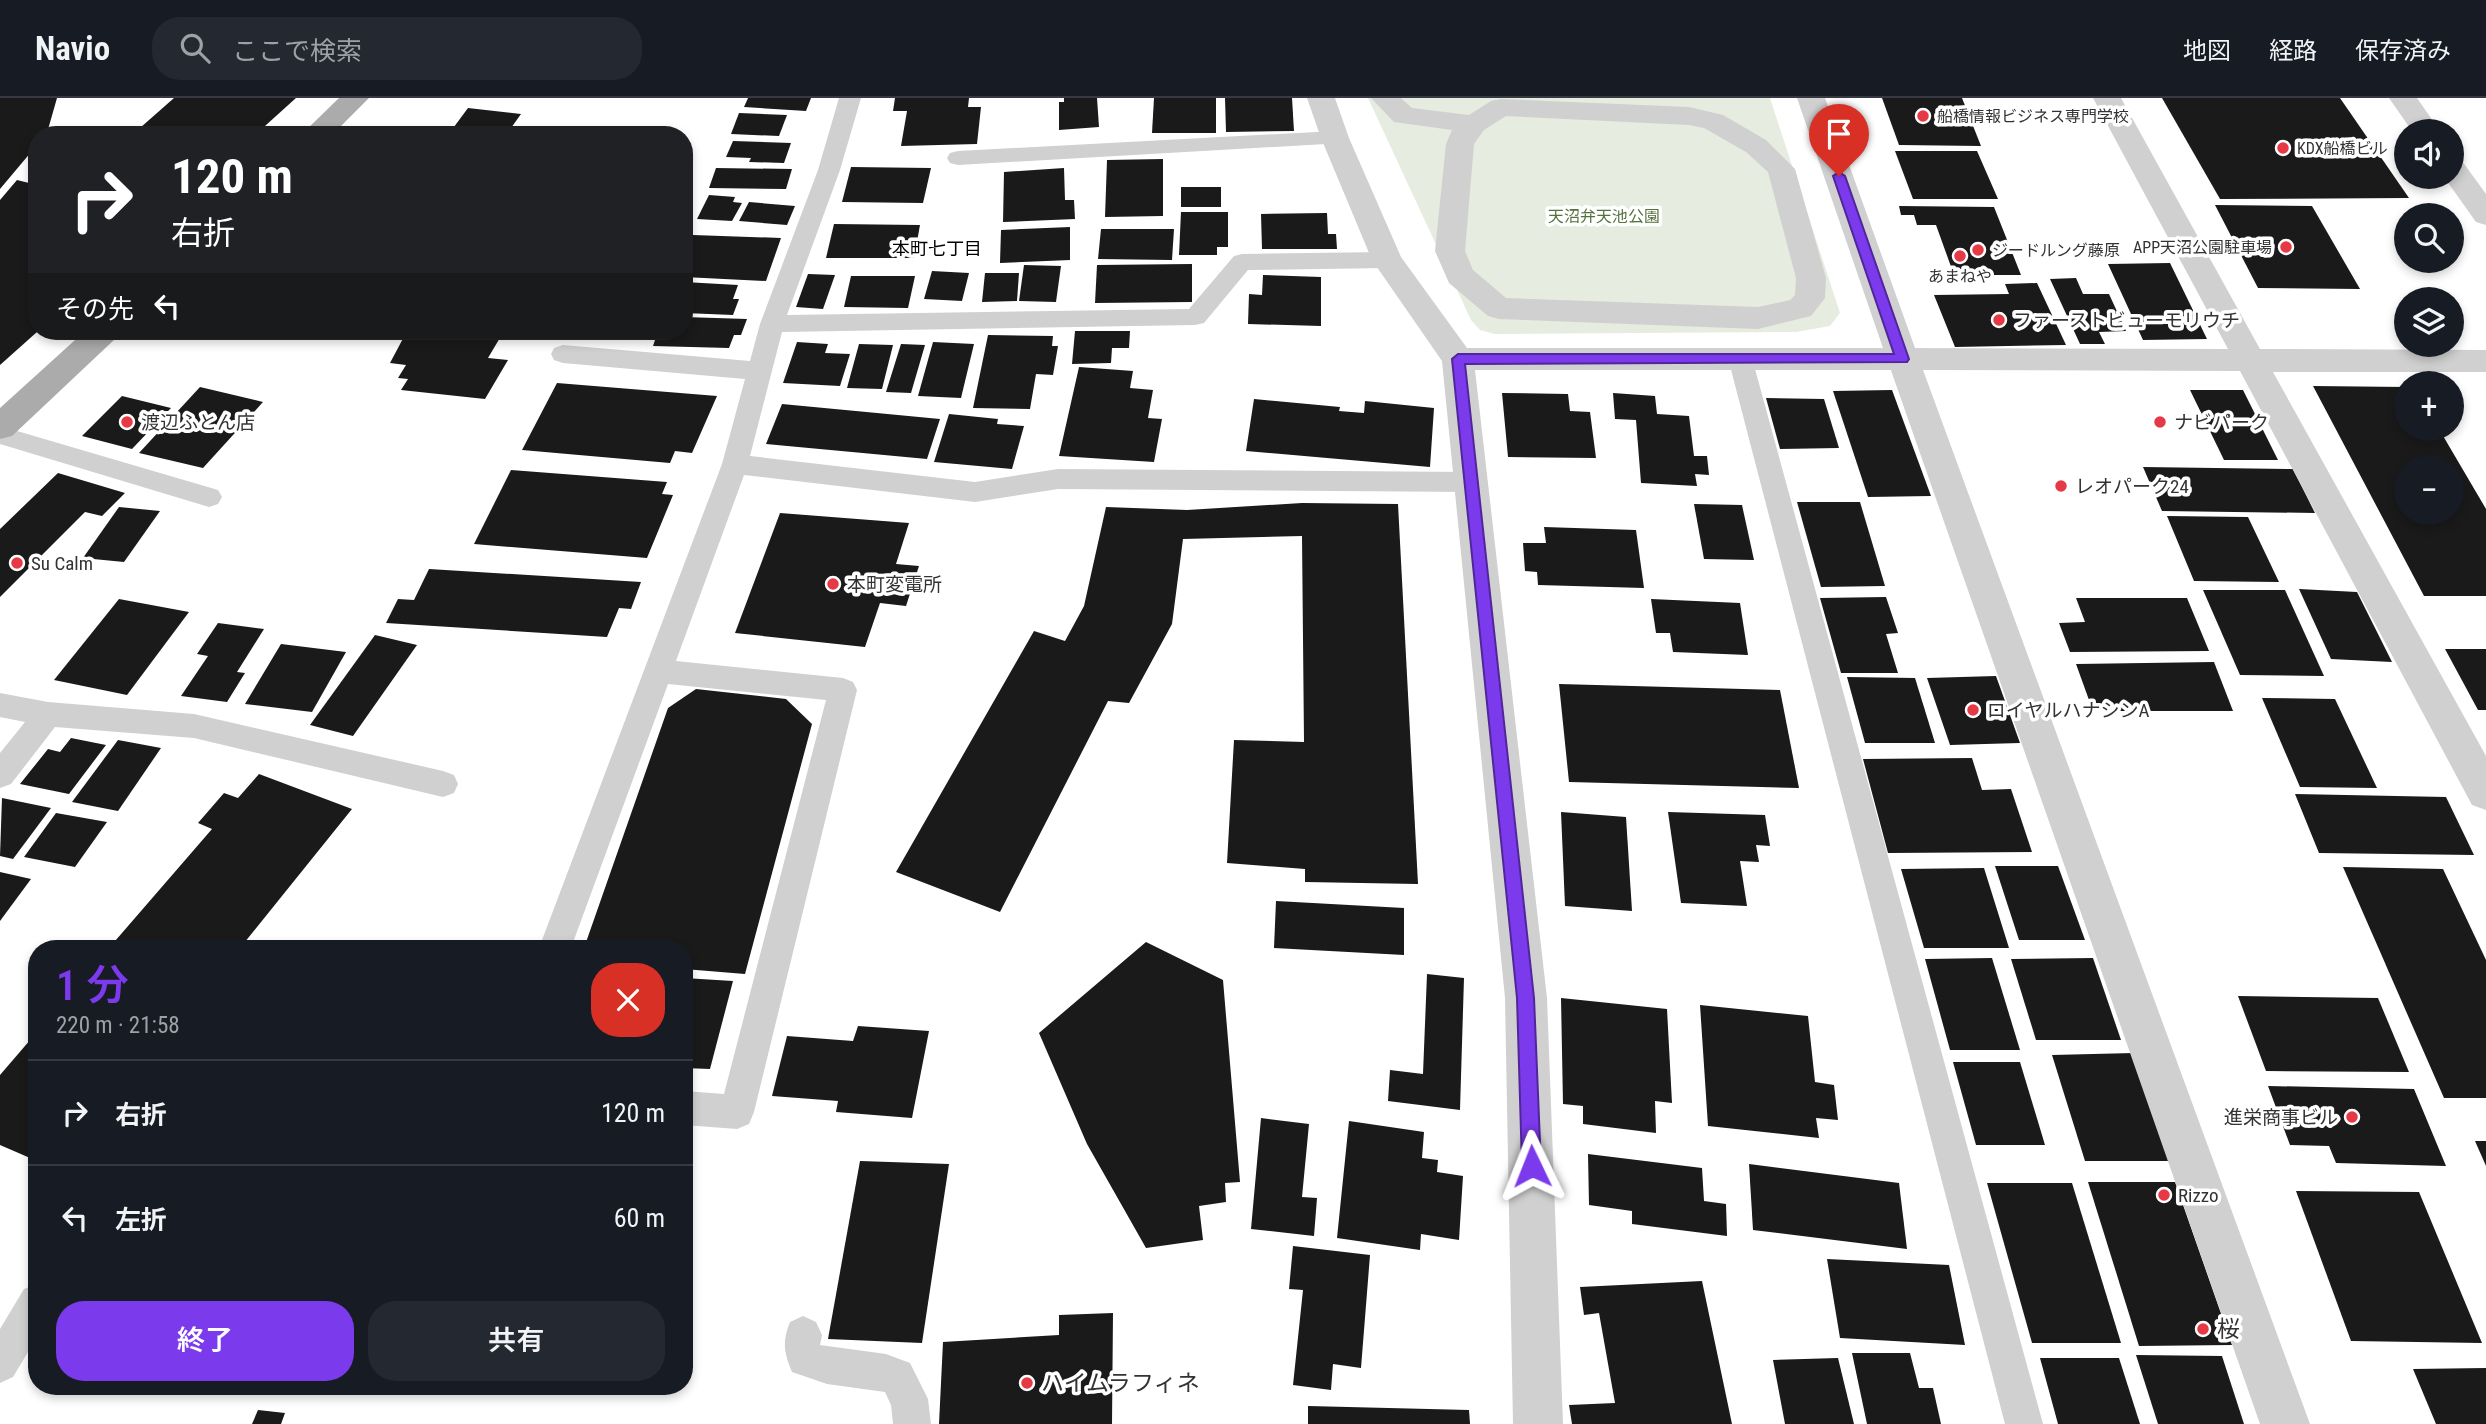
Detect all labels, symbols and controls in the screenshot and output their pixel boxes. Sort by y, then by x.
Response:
search box [152,17,642,80]
text: Navio [35,29,110,68]
icon: search [176,29,214,67]
text: ここで検索 [232,36,362,66]
text: 地図 [2183,37,2231,65]
text: 経路 [2269,37,2317,65]
text: 保存済み [2355,37,2451,65]
pin [1809,104,1869,176]
place label: 船橋情報ビジネス専門学校 [1937,107,2129,126]
marker: 船橋情報ビジネス専門学校 [1915,108,1931,124]
icon: arrive [1820,115,1858,153]
map controls [2394,119,2464,525]
button: sound [2394,119,2464,189]
place label: KDX船橋ビル [2297,139,2388,158]
marker: KDX船橋ビル [2275,140,2291,156]
text: 120 m [171,148,293,205]
icon: right [56,154,147,245]
button: search [2394,203,2464,273]
park label: 天沼弁天池公園 [1548,207,1660,226]
text: 右折 [171,214,235,252]
district label: 本町七丁目 [892,238,982,259]
place label: APP天沼公園駐車場 [2133,238,2272,257]
marker: APP天沼公園駐車場 [2278,239,2294,255]
place label: ジードルング藤原 [1992,241,2120,260]
marker: ジードルング藤原 [1970,242,1986,258]
marker: あまねや [1952,248,1968,264]
place label: あまねや [1928,267,1992,286]
icon: left [148,287,186,325]
button: layers [2394,287,2464,357]
text: その先 [56,294,134,324]
place label: ファーストビューモリウチ [2013,309,2240,332]
marker: ファーストビューモリウチ [1991,312,2007,328]
button: + [2394,371,2464,441]
place label: 渡辺ふとん店 [141,411,255,434]
place label: ナビパーク [2174,411,2269,434]
marker: 渡辺ふとん店 [119,414,135,430]
marker: ナビパーク [2152,414,2168,430]
button: − [2394,455,2464,525]
place label: レオパーク24 [2075,475,2189,498]
marker: レオパーク24 [2053,478,2069,494]
place label: Su Calm [31,552,93,575]
marker: Su Calm [9,555,25,571]
place label: 本町変電所 [847,573,942,596]
marker: 本町変電所 [825,576,841,592]
place label: ロイヤルハナシンA [1987,699,2149,722]
marker: ロイヤルハナシンA [1965,702,1981,718]
text: 1 分 [56,961,129,1010]
button: close [591,963,665,1037]
text: 220 m · 21:58 [56,1012,180,1039]
icon: right [56,1094,94,1132]
text: 120 m [601,1098,665,1128]
text: 右折 [115,1100,167,1130]
place label: 進栄商事ビル [2224,1106,2338,1129]
marker: 進栄商事ビル [2344,1109,2360,1125]
position arrow [1495,1129,1569,1203]
place label: Rizzo [2178,1184,2219,1207]
marker: Rizzo [2156,1187,2172,1203]
icon: left [56,1199,94,1237]
text: 60 m [614,1203,665,1233]
text: 左折 [115,1205,167,1235]
button: 終了 [56,1301,354,1381]
button: 共有 [368,1301,665,1381]
place label: 桜 [2217,1316,2240,1343]
marker: 桜 [2195,1321,2211,1337]
place label: ハイムラフィネ [1041,1370,1199,1397]
marker: ハイムラフィネ [1019,1375,1035,1391]

